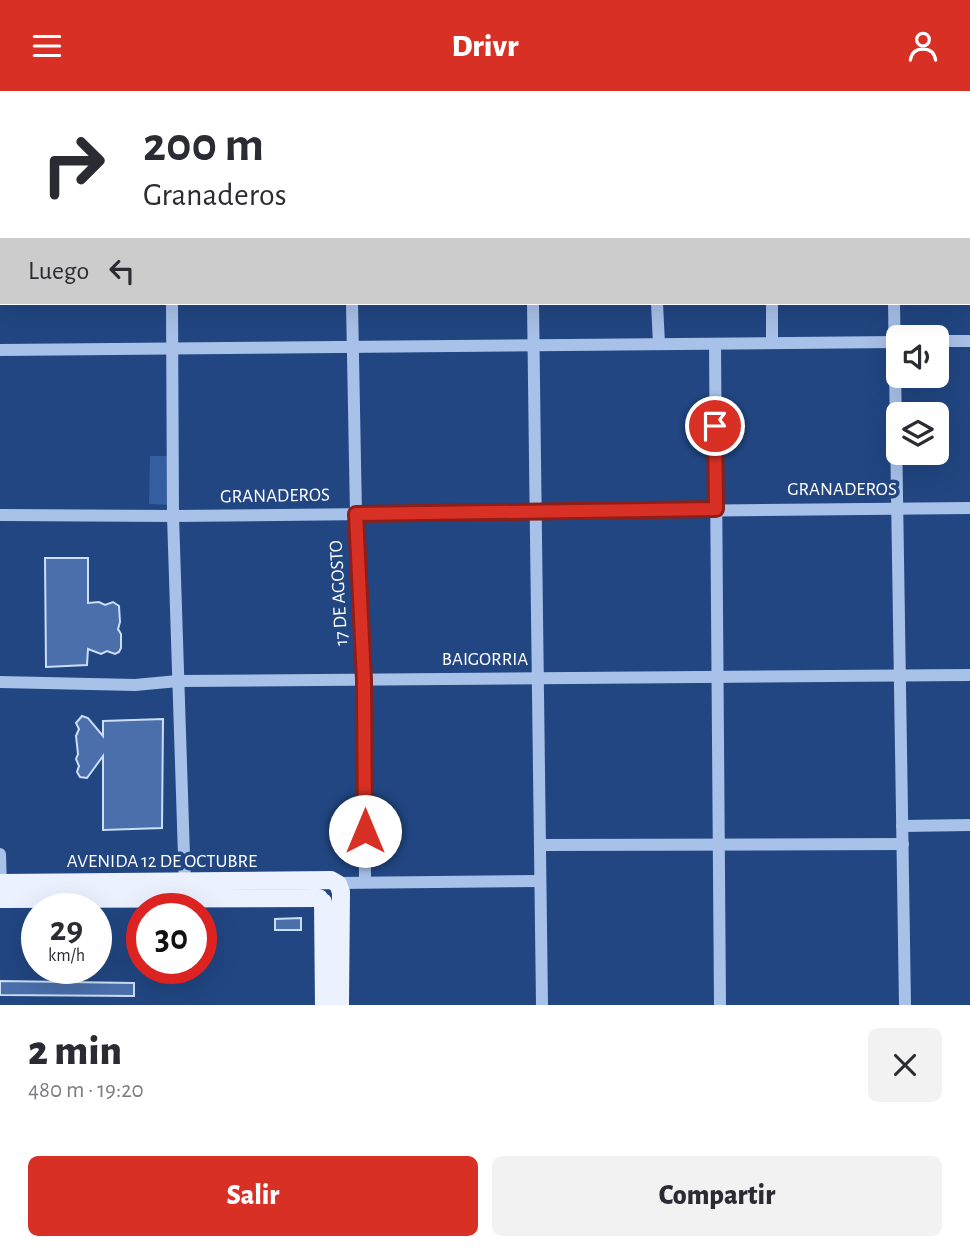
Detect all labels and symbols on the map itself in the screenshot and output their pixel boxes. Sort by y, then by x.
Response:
pin [685,396,745,456]
street label: GRANADEROS [787,480,897,499]
street label: GRANADEROS [220,486,330,506]
street label: 17 DE AGOSTO [327,540,351,646]
street label: BAIGORRIA [442,650,528,669]
position arrow [328,794,402,868]
street label: AVENIDA 12 DE OCTUBRE [67,852,257,871]
speed limit sign: 30 [126,893,217,984]

